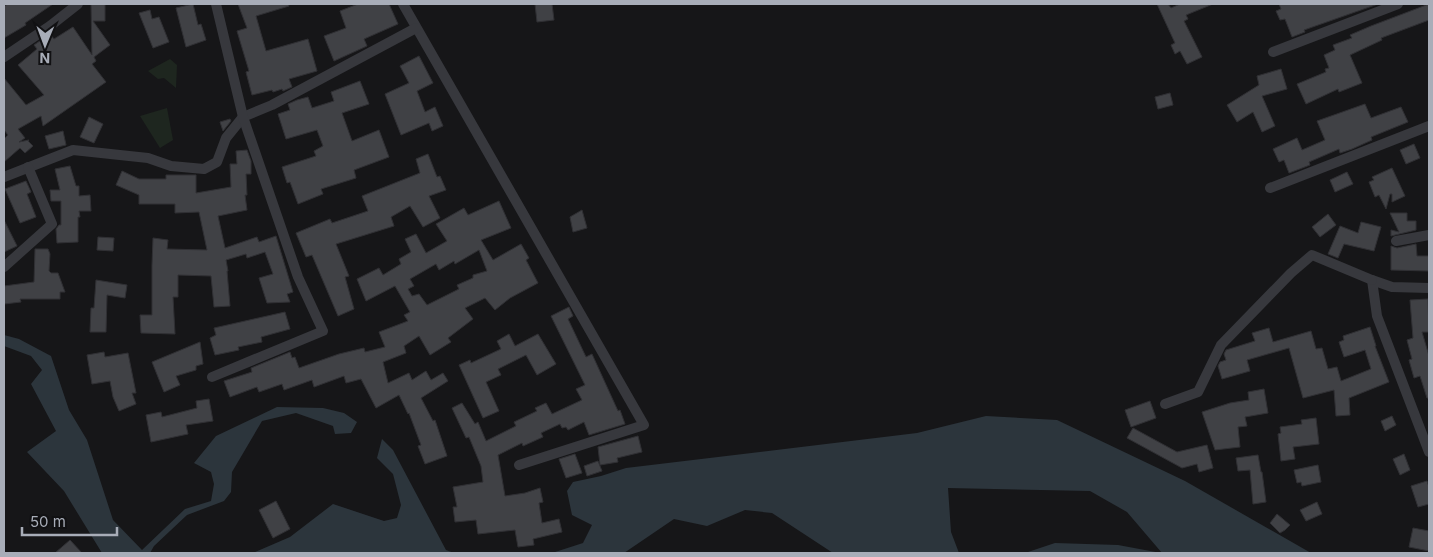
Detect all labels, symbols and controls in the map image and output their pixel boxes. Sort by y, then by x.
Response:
north arrow [20,20,70,70]
text: N [39,50,50,67]
scale bar [22,504,118,536]
text: 50 m [30,512,66,531]

